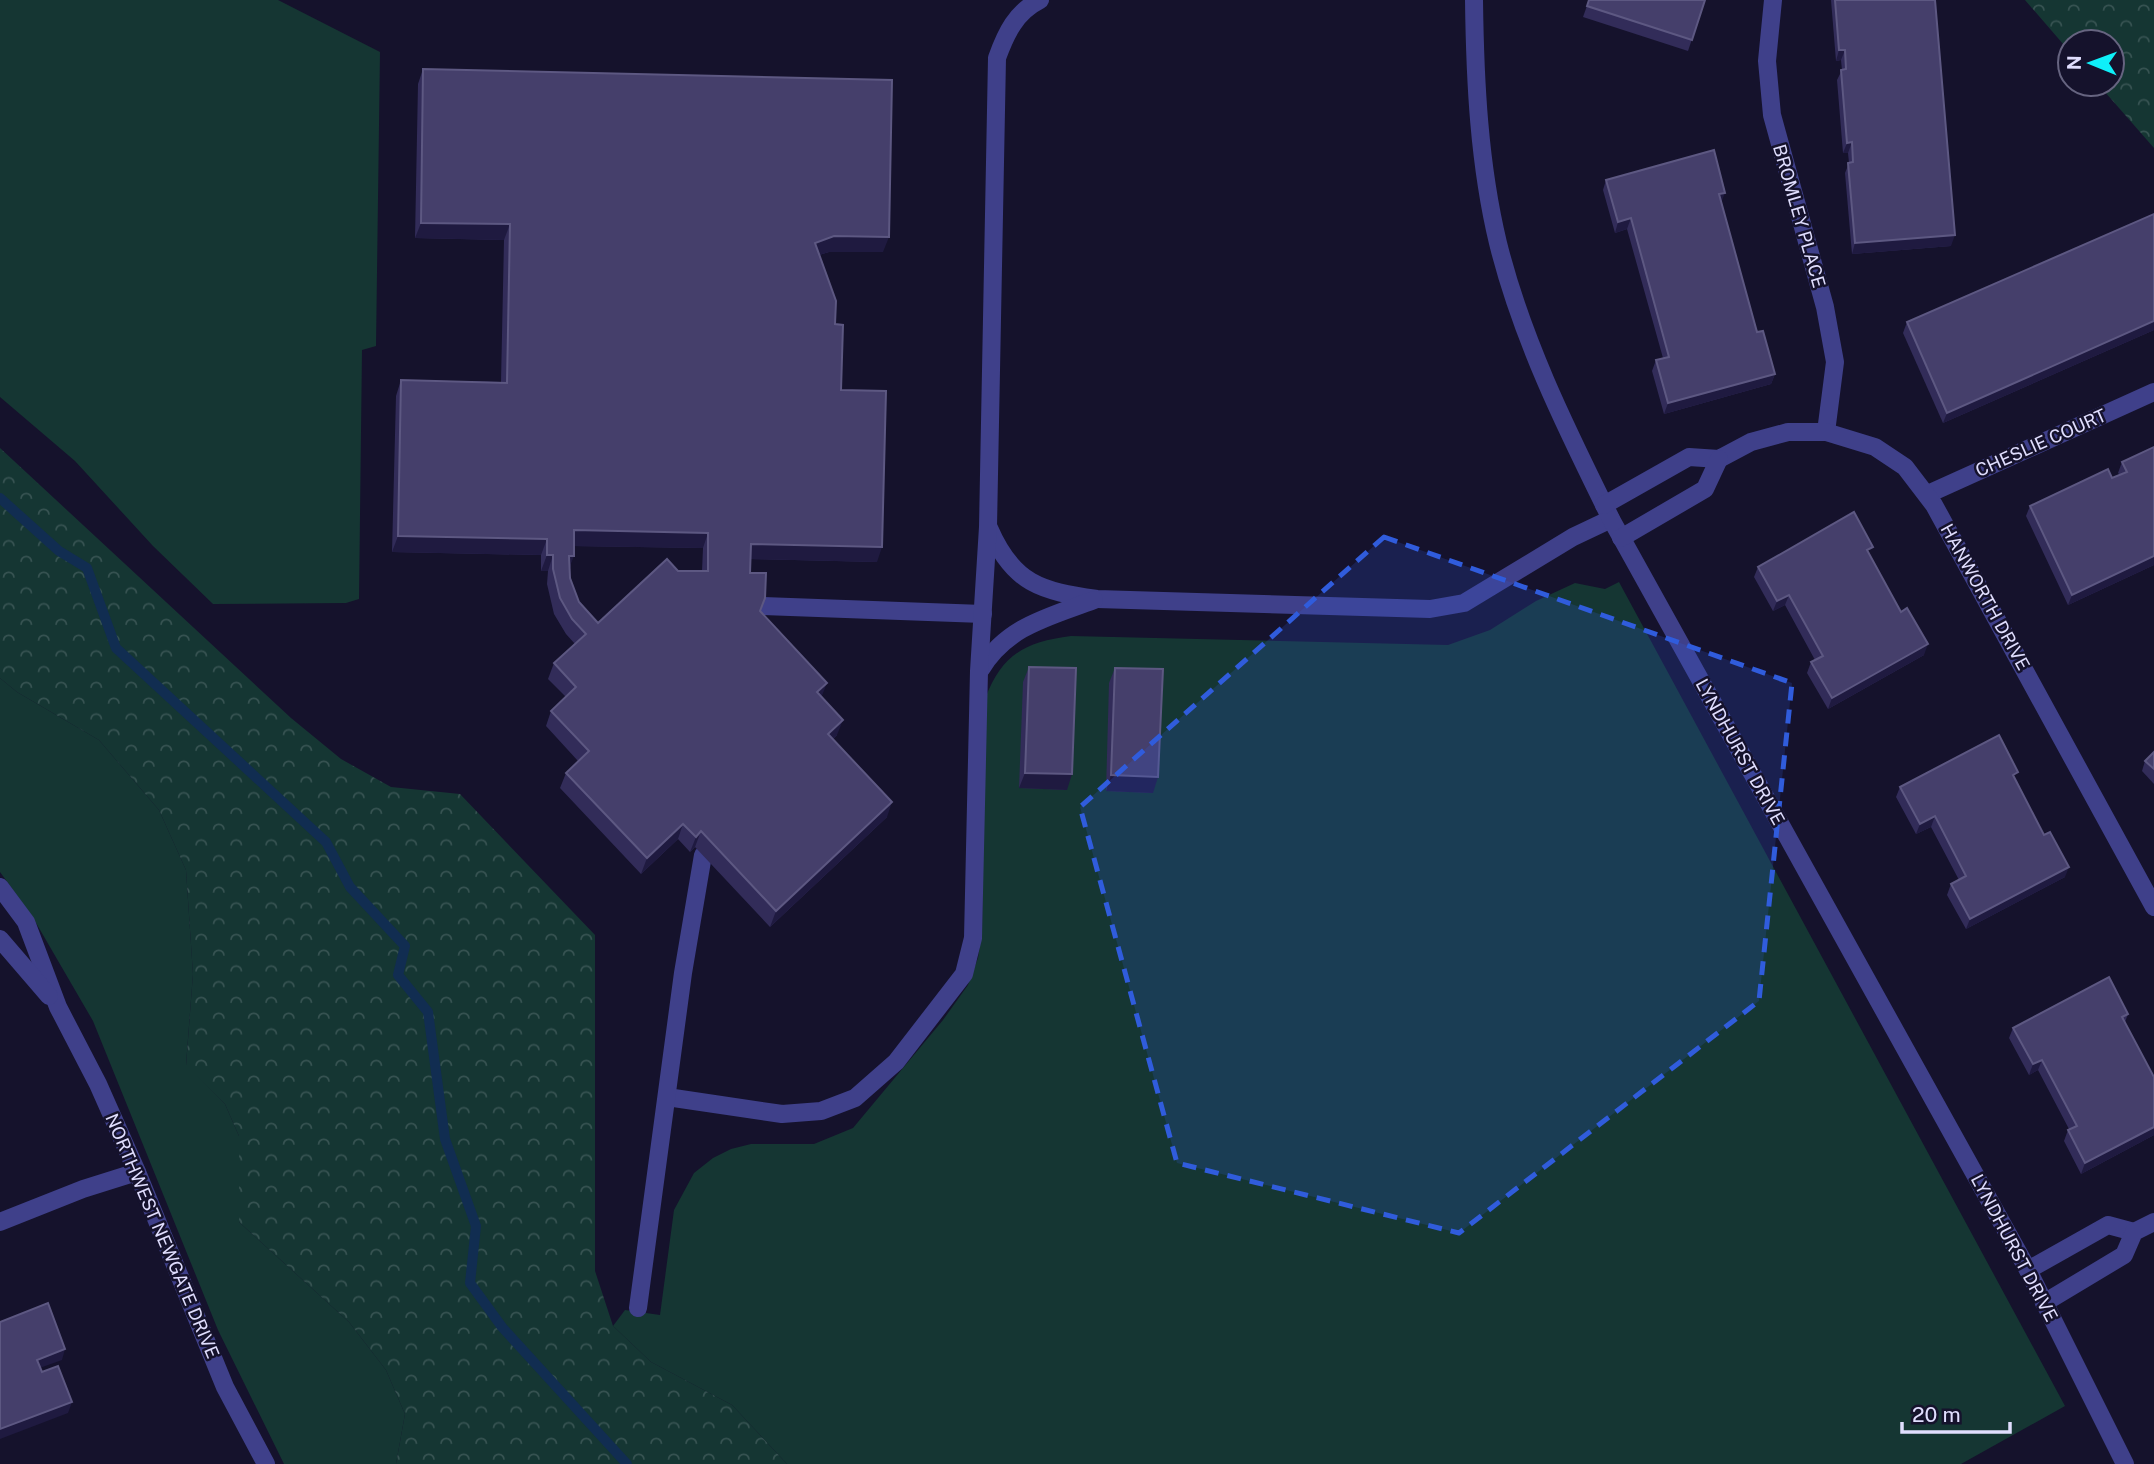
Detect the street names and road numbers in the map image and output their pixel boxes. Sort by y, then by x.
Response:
street label: BROMLEY PLACE [1769,142,1830,290]
street label: CHESLIE COURT [1972,404,2110,481]
street label: HANWORTH DRIVE [1936,520,2034,674]
street label: LYNDHURST DRIVE [1692,675,1789,828]
street label: NORTHWEST NEWGATE DRIVE [101,1110,224,1361]
street label: LYNDHURST DRIVE [1967,1171,2062,1325]

